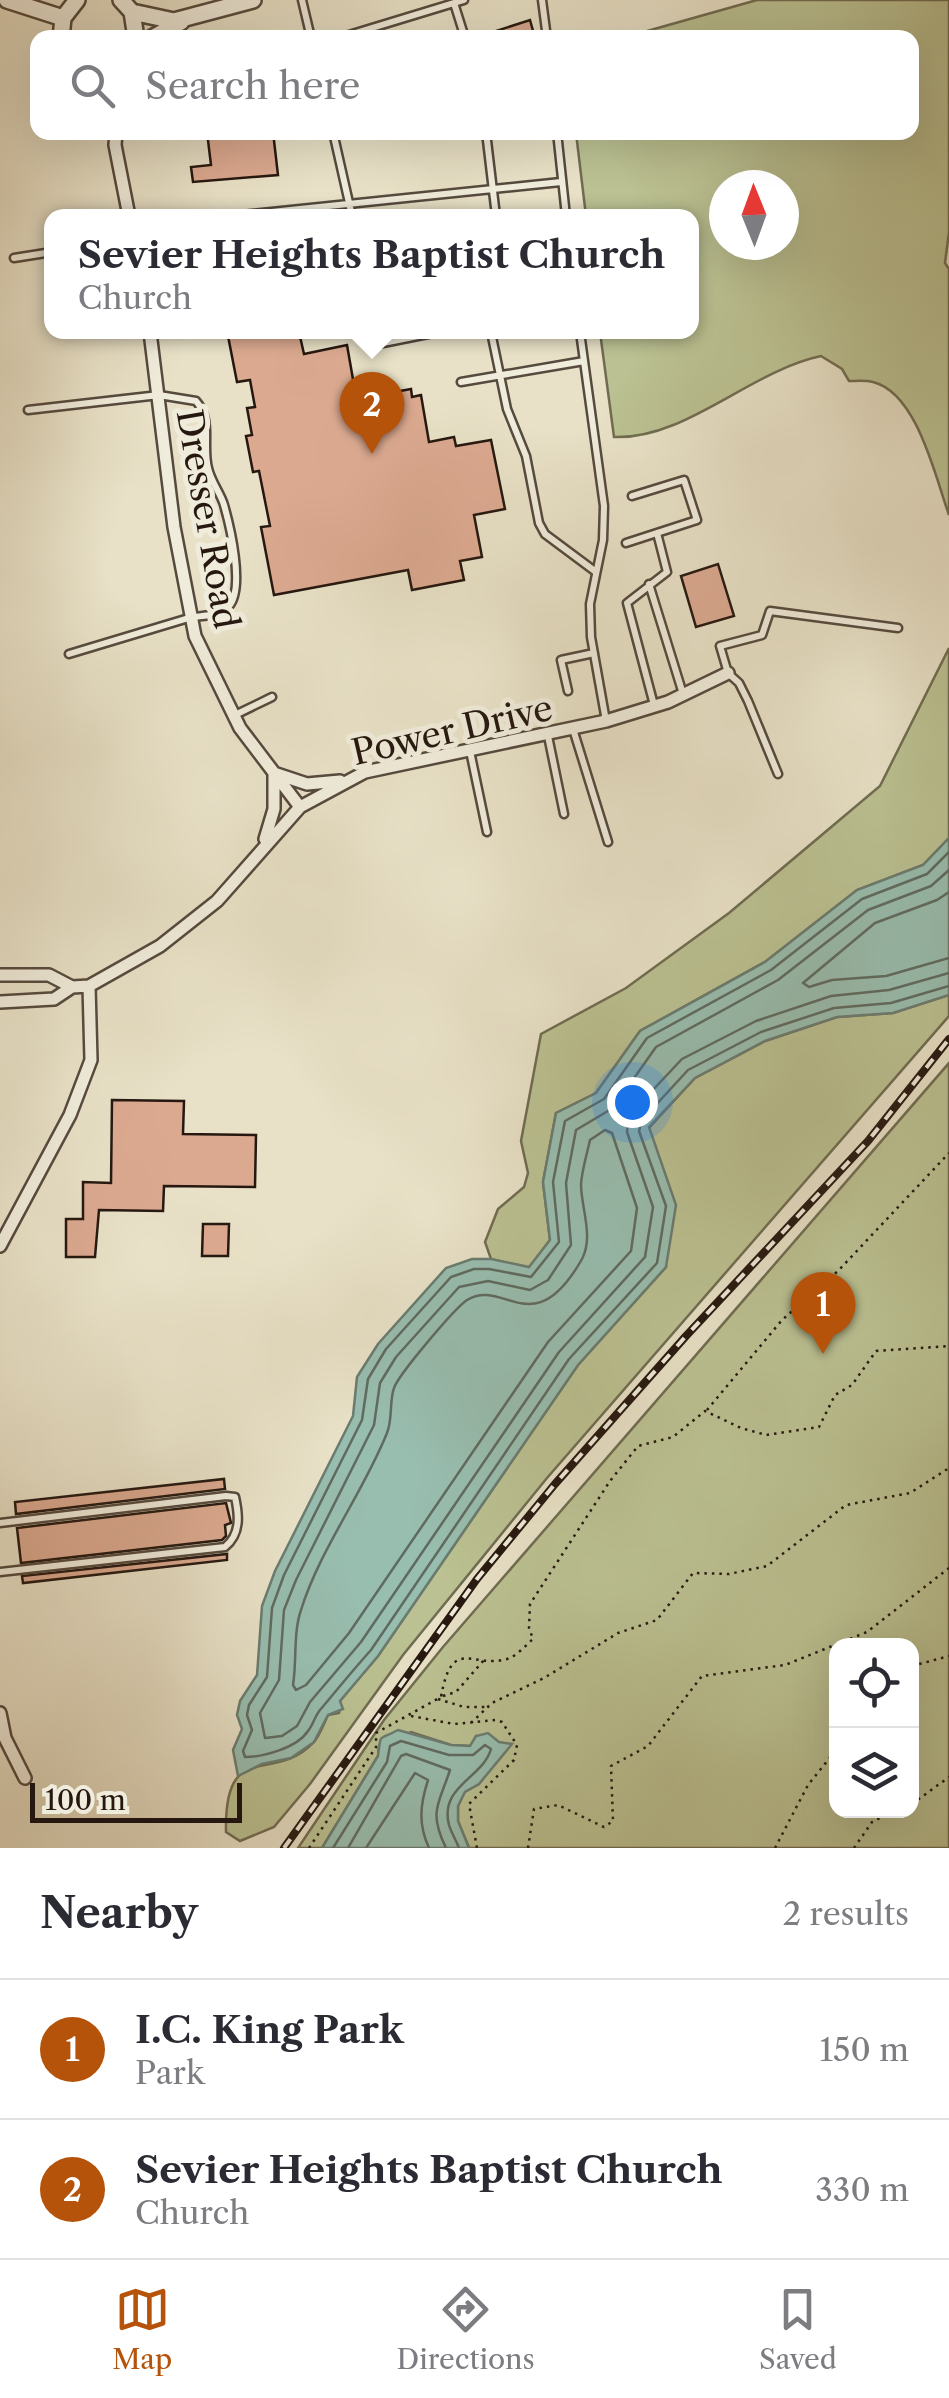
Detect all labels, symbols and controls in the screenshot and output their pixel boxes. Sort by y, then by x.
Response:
search box [30,30,919,140]
icon: search [65,58,120,113]
text: Search here [145,62,360,109]
north arrow [709,170,799,260]
popup [44,209,699,339]
text: Sevier Heights Baptist Church [78,231,665,278]
text: Church [78,278,192,317]
pin: 2 [340,372,404,454]
street label: Dresser Road [168,406,248,632]
street label: Power Drive [347,686,557,774]
your location [607,1077,658,1128]
pin: 1 [790,1272,856,1354]
map controls [829,1638,919,1818]
button: locate [829,1638,919,1728]
button: layers [829,1728,919,1818]
scale bar [30,1778,242,1822]
text: 100 m [45,1783,126,1817]
text: Nearby [40,1887,198,1939]
text: 2 results [783,1894,909,1933]
text: I.C. King Park [135,2006,404,2053]
text: 1 [65,2030,80,2069]
text: 150 m [820,2030,909,2069]
text: Park [135,2053,205,2092]
text: Sevier Heights Baptist Church [135,2146,722,2193]
text: 2 [63,2170,82,2209]
text: 330 m [815,2170,909,2209]
text: Church [135,2193,249,2232]
tab: Map [112,2282,172,2376]
tab: Directions [396,2282,535,2376]
tab: Saved [759,2282,837,2376]

